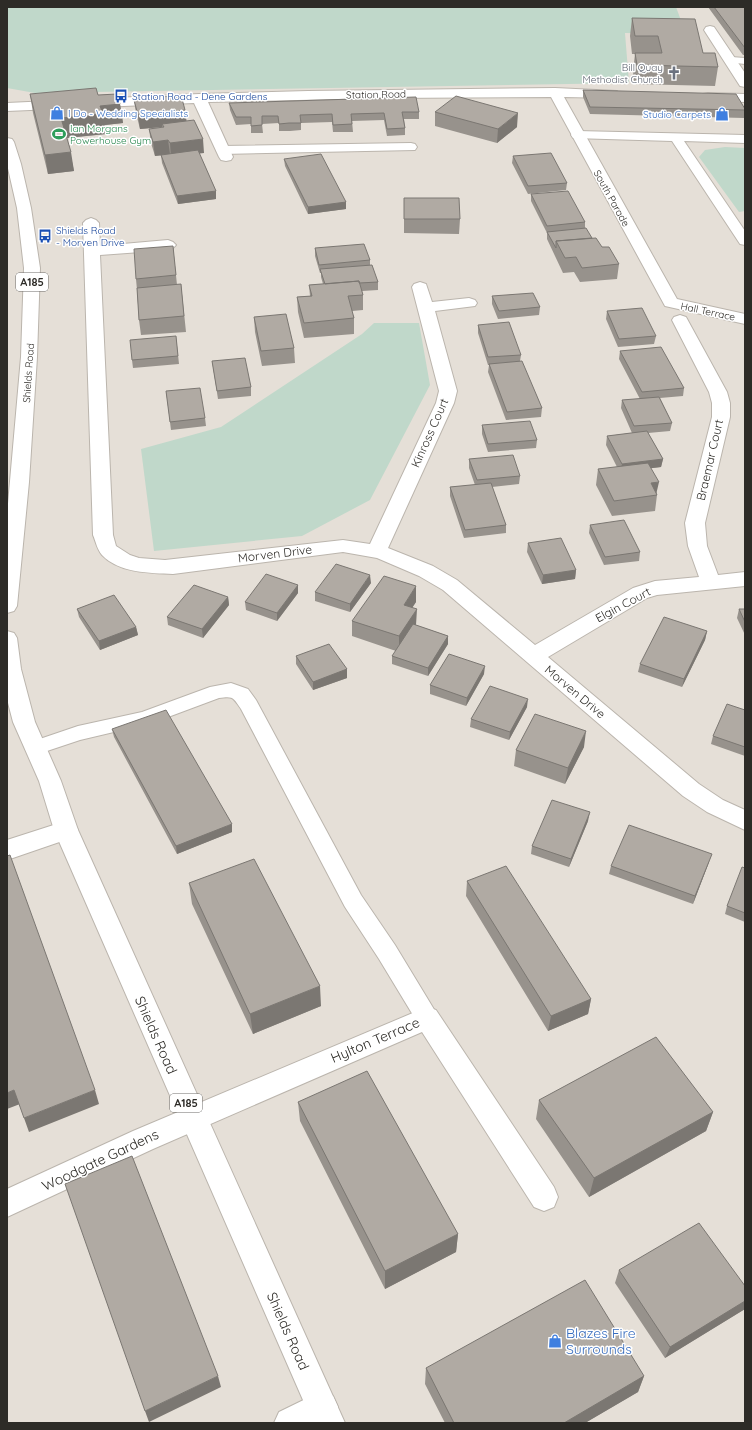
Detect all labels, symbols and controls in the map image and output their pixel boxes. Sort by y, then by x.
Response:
place label: Bill Quay Methodist Church [583,61,663,86]
church icon: Bill Quay Methodist Church [666,65,682,81]
street label: Station Road [346,87,406,102]
bus stop icon: Station Road - Dene Gardens [113,88,129,104]
place label: Station Road - Dene Gardens [132,90,268,103]
shop icon: I Do - Wedding Specialists [49,105,65,121]
shop icon: Studio Carpets [714,106,730,122]
place label: I Do - Wedding Specialists [68,107,188,120]
place label: Studio Carpets [643,108,711,121]
place label: Ian Morgans Powerhouse Gym [70,122,151,147]
sports icon: Ian Morgans Powerhouse Gym [51,126,67,142]
street label: South Parade [591,168,633,229]
place label: Shields Road - Morven Drive [56,224,125,249]
bus stop icon: Shields Road - Morven Drive [37,228,53,244]
road number: A185 [16,273,48,291]
street label: Hall Terrace [679,299,737,324]
street label: Shields Road [20,343,37,403]
street label: Kinross Court [408,396,452,470]
street label: Braemar Court [693,418,726,502]
street label: Morven Drive [237,541,313,565]
street label: Elgin Court [593,584,653,625]
street label: Morven Drive [542,662,609,721]
street label: Shields Road [131,993,181,1077]
street label: Hylton Terrace [328,1013,422,1067]
road number: A185 [170,1094,202,1112]
street label: Woodgate Gardens [39,1125,161,1195]
street label: Shields Road [263,1289,313,1373]
place label: Blazes Fire Surrounds [566,1324,636,1358]
shop icon: Blazes Fire Surrounds [547,1333,563,1349]

